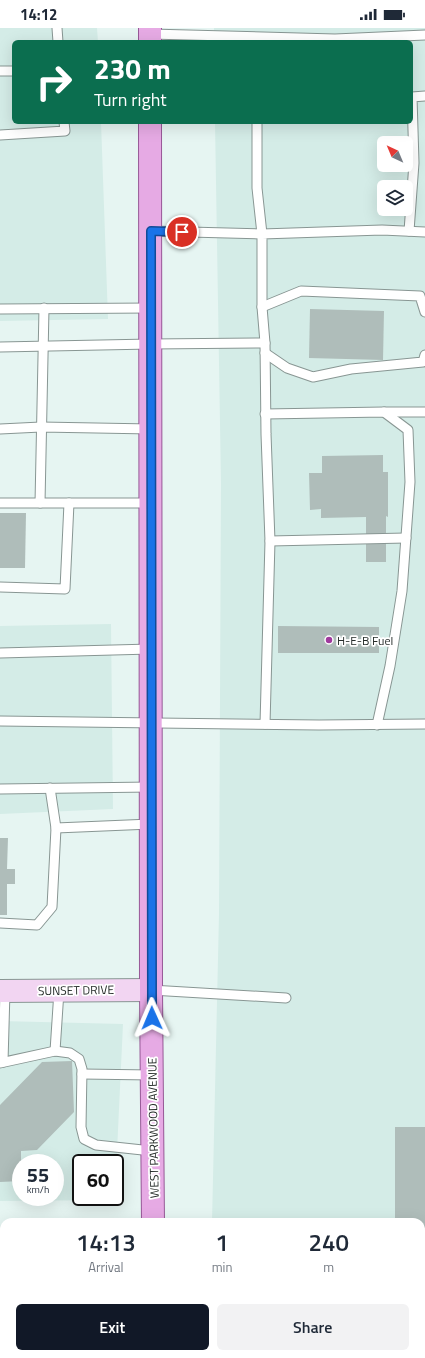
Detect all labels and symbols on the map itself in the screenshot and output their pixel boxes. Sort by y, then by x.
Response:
north arrow [377,136,413,172]
pin [165,215,199,249]
place label: H-E-B Fuel [337,631,393,650]
marker: H-E-B Fuel [324,635,334,645]
street label: SUNSET DRIVE [38,980,115,1000]
position arrow [131,997,173,1039]
street label: WEST PARKWOOD AVENUE [142,1057,164,1198]
speed limit sign: 60 [72,1154,124,1206]

